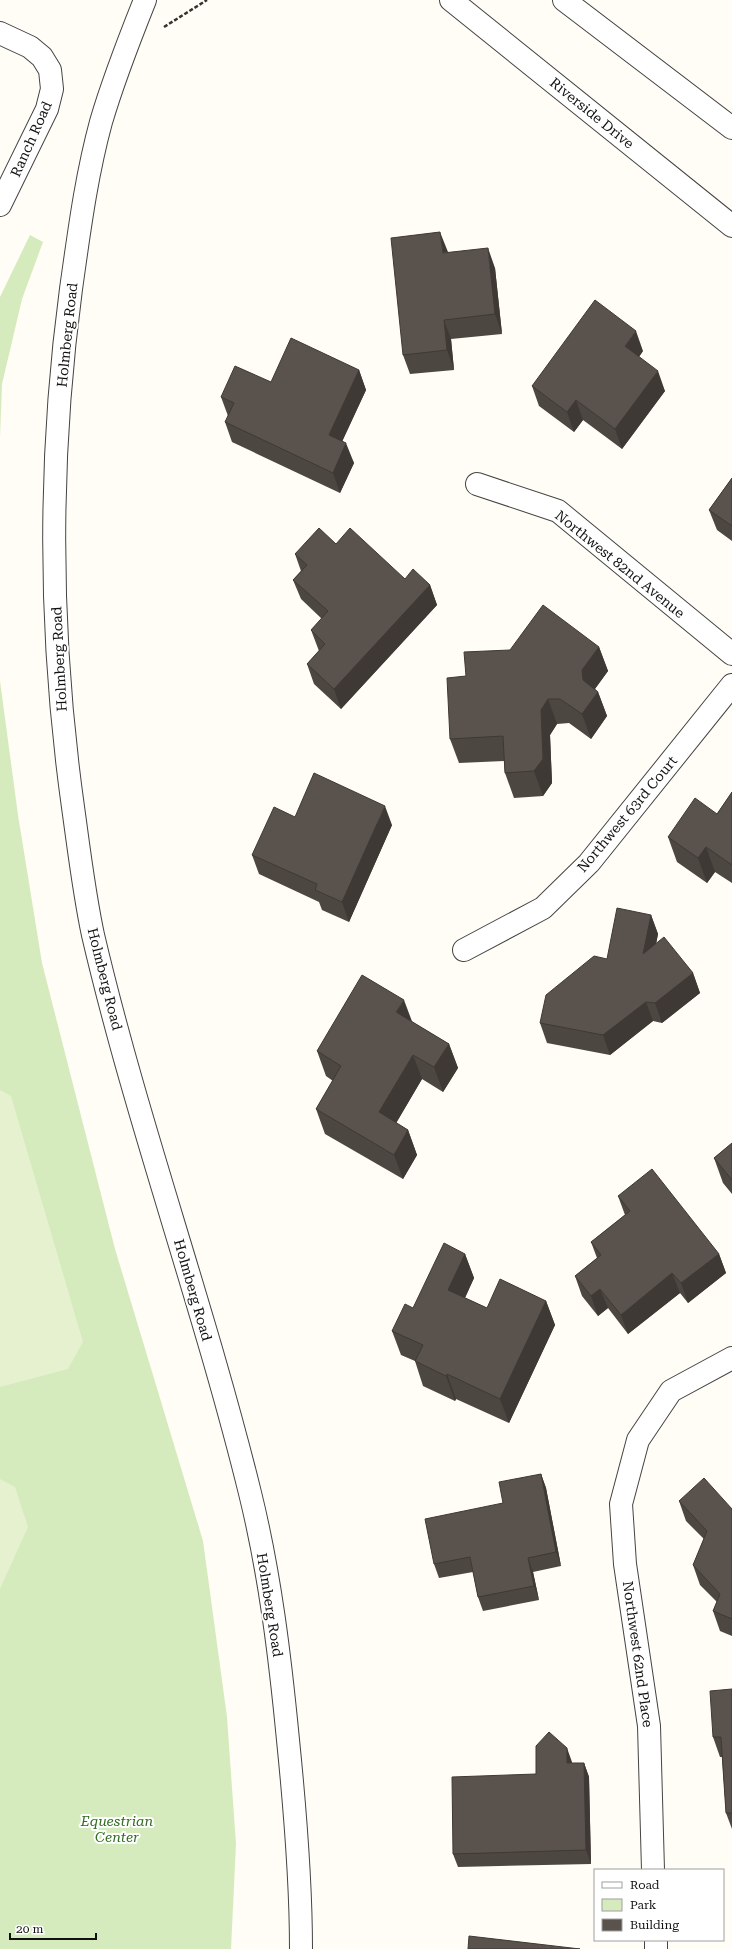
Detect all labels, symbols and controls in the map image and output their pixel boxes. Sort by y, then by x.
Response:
street label: Riverside Drive [547,74,637,152]
street label: Ranch Road [7,99,55,179]
street label: Holmberg Road [54,282,80,388]
street label: Northwest 82nd Avenue [552,507,688,621]
street label: Holmberg Road [48,606,70,712]
street label: Northwest 63rd Court [574,753,680,875]
street label: Holmberg Road [85,926,125,1032]
street label: Holmberg Road [171,1237,215,1343]
street label: Holmberg Road [254,1552,286,1658]
street label: Northwest 62nd Place [620,1580,656,1728]
park label: Equestrian Center [80,1813,153,1845]
legend [594,1869,724,1941]
text: Road [630,1878,660,1892]
text: Park [630,1898,657,1912]
scale bar [10,1915,96,1941]
text: Building [630,1918,679,1932]
text: 20 m [16,1922,43,1936]

